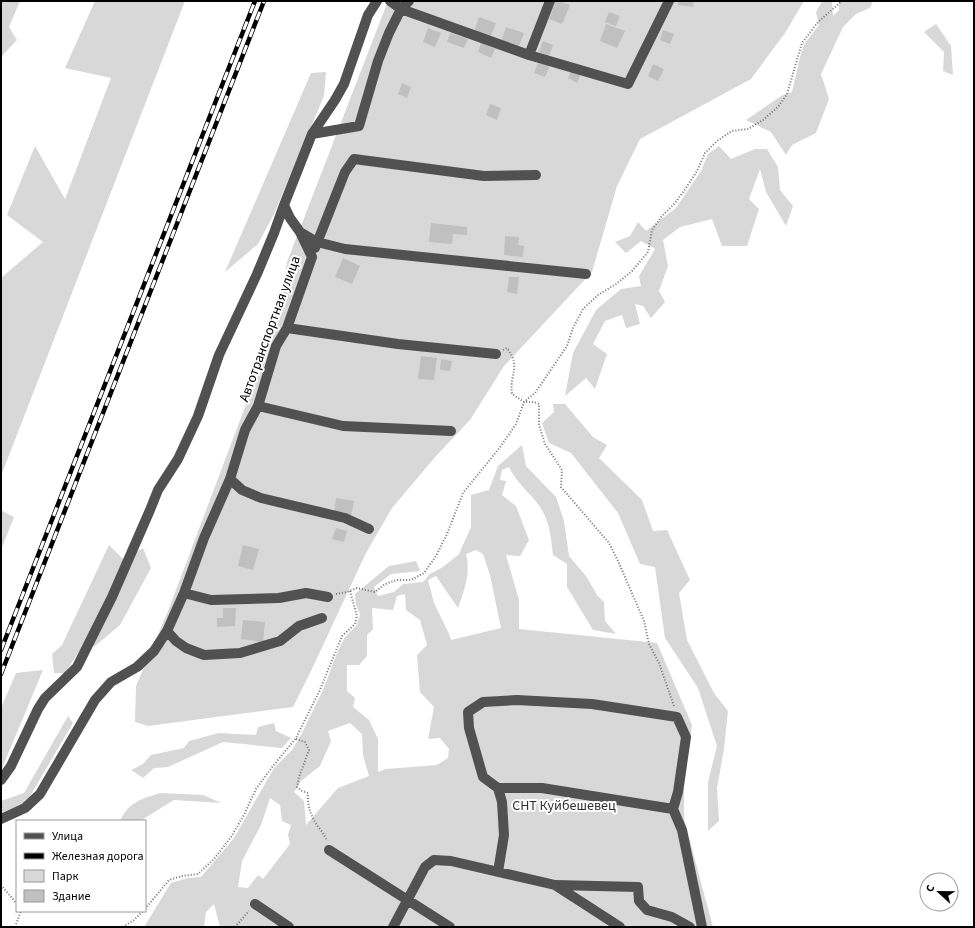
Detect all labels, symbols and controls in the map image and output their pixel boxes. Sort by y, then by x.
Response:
street label: Автотранспортная улица [234,253,306,405]
park label: СНТ Куйбешевец [512,796,616,816]
legend [16,820,146,912]
text: Улица [52,828,83,845]
text: Железная дорога [52,848,144,865]
text: Парк [52,868,78,885]
north arrow [919,872,959,912]
text: С [922,882,939,894]
text: Здание [52,888,91,905]

